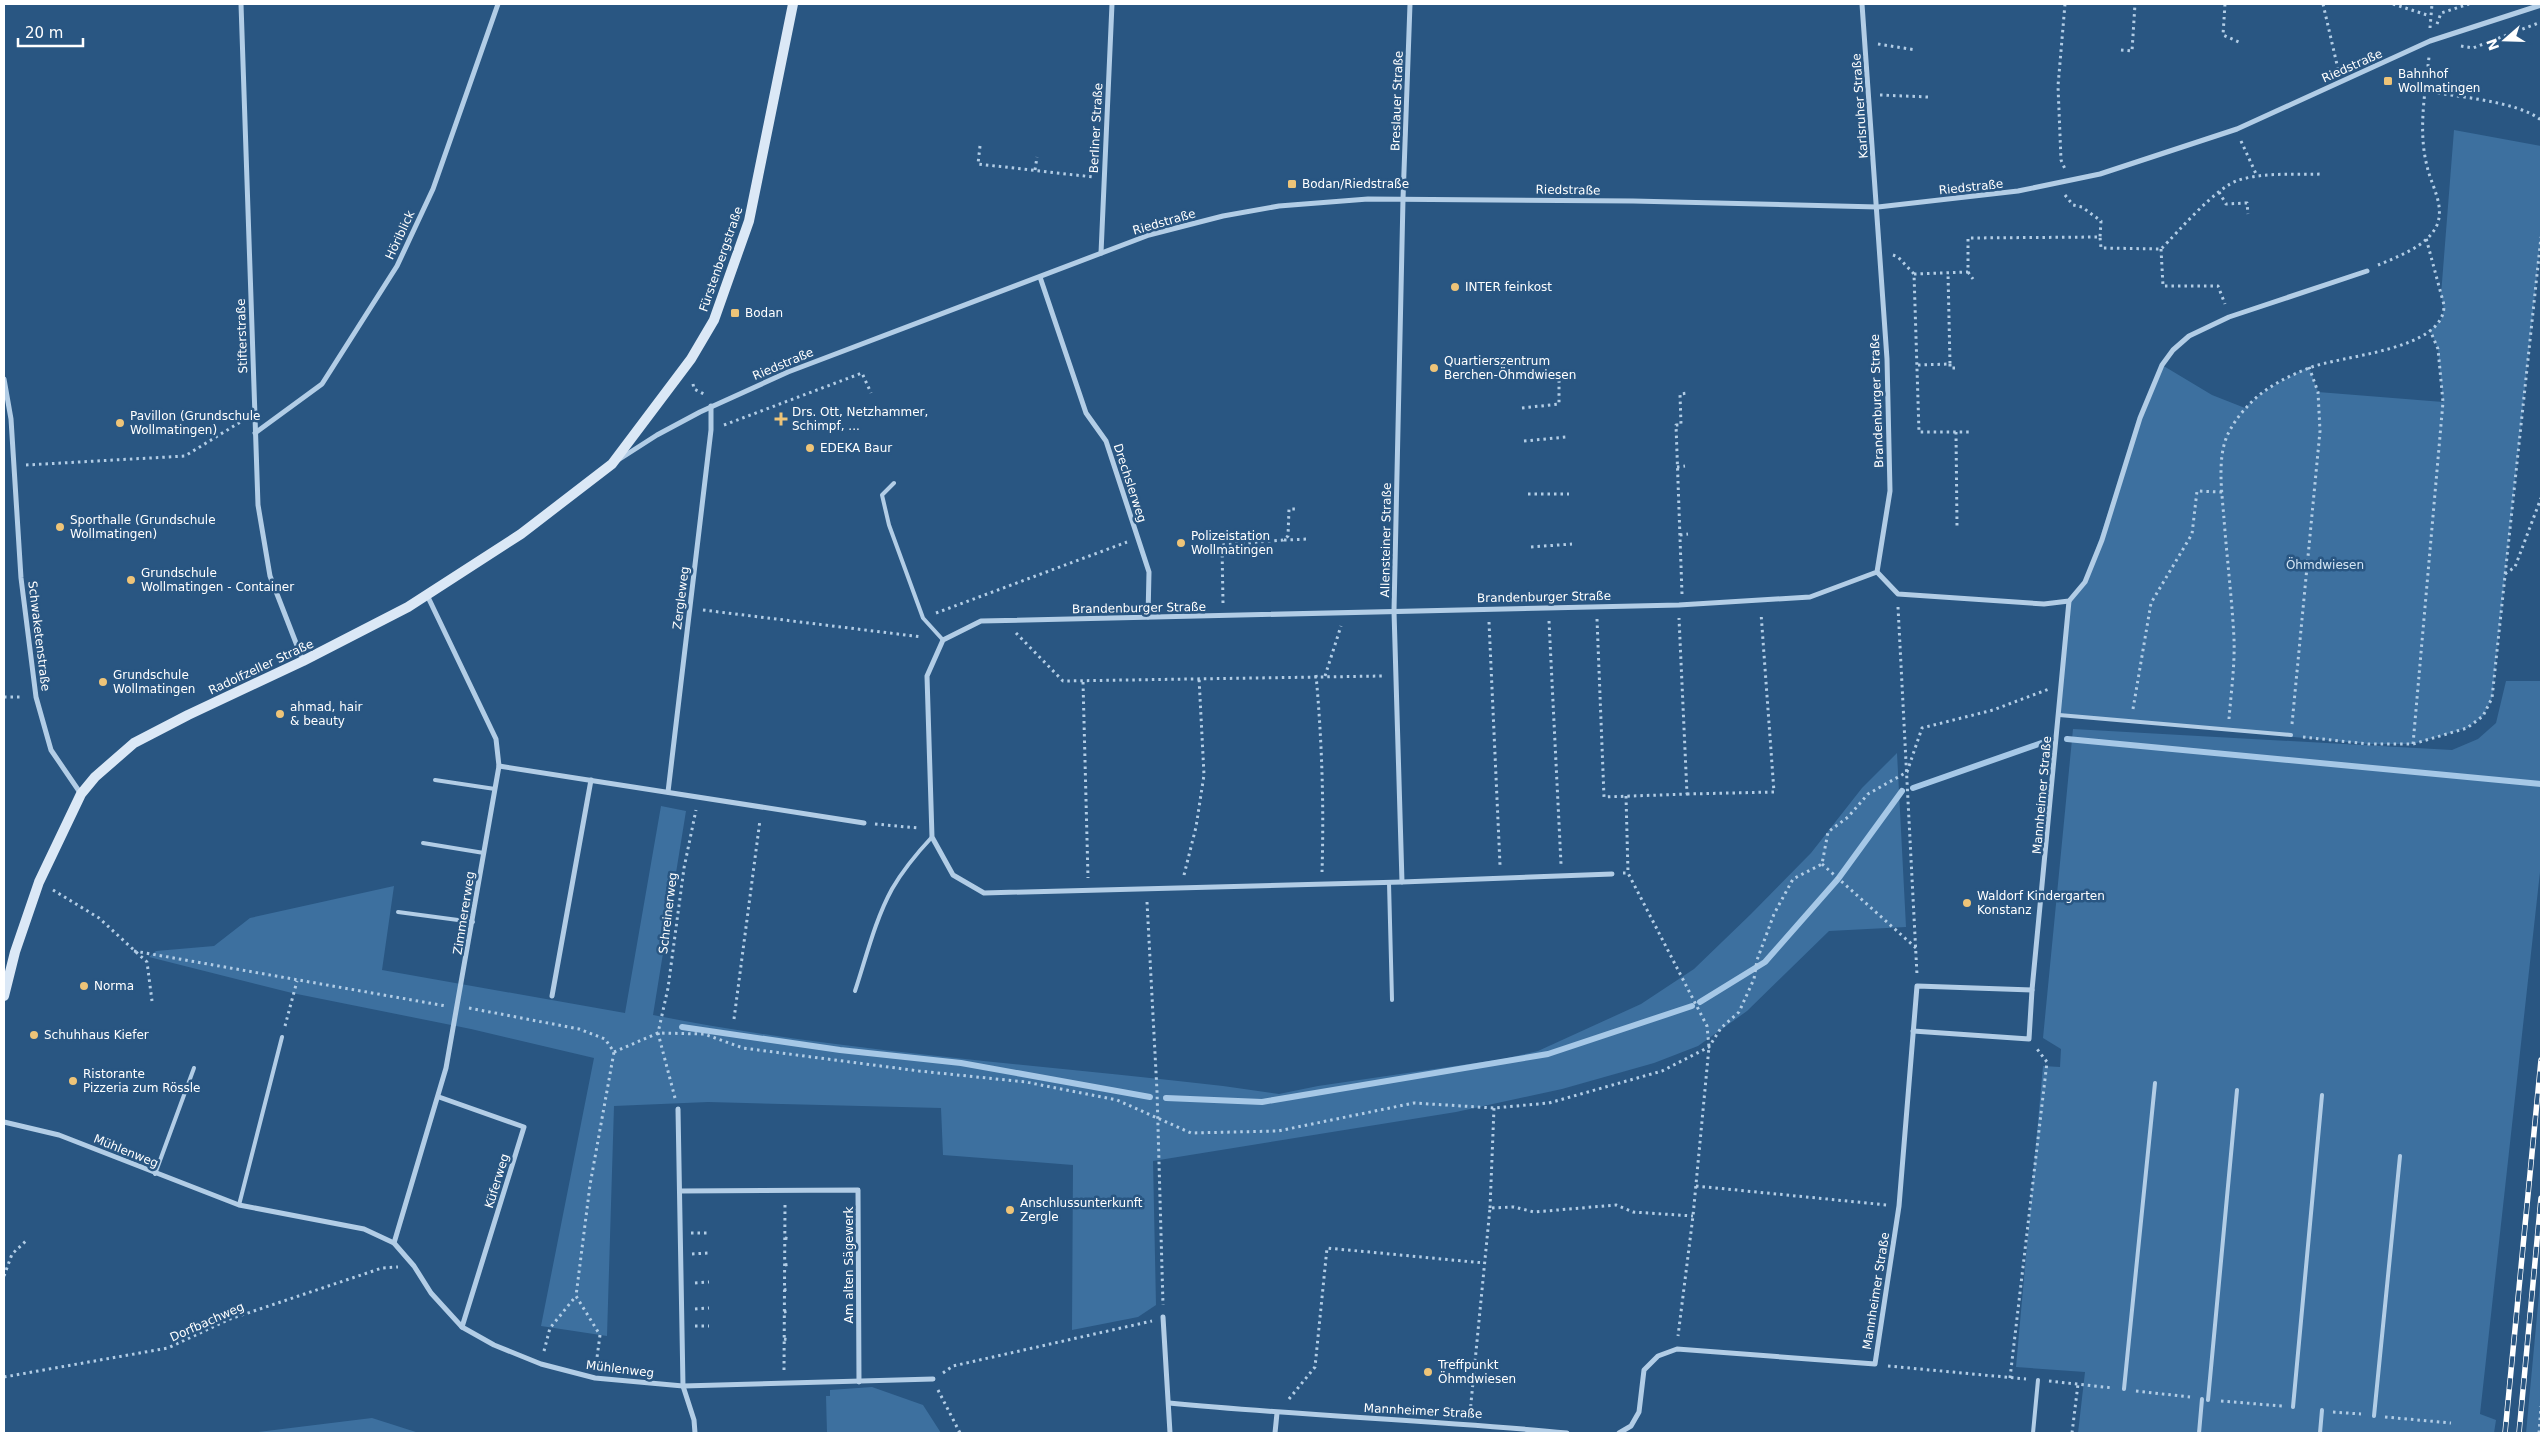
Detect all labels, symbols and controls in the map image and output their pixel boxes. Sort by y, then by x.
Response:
scale bar [18,15,82,47]
north arrow [2480,15,2530,65]
text: 20 m [25,24,63,42]
text: N [2483,36,2502,53]
street label: Riedstraße [2320,46,2384,86]
street label: Breslauer Straße [1388,51,1406,151]
street label: Karlsruher Straße [1849,53,1871,159]
place label: Bahnhof Wollmatingen [2398,67,2480,95]
marker: Bahnhof Wollmatingen [2382,75,2394,87]
street label: Berliner Straße [1087,82,1105,174]
place label: Bodan/Riedstraße [1302,177,1409,191]
street label: Riedstraße [1938,177,2004,197]
marker: Bodan/Riedstraße [1286,178,1298,190]
street label: Riedstraße [1535,182,1601,198]
street label: Fürstenbergstraße [696,205,746,313]
street label: Riedstraße [1131,206,1197,238]
street label: Höriblick [383,208,417,262]
place label: INTER feinkost [1465,280,1552,294]
marker: INTER feinkost [1449,281,1461,293]
street label: Stifterstraße [234,298,250,374]
place label: Bodan [745,306,783,320]
marker: Bodan [729,307,741,319]
street label: Brandenburger Straße [1868,334,1886,468]
street label: Riedstraße [750,345,816,383]
place label: Quartierszentrum Berchen-Öhmdwiesen [1444,354,1576,382]
marker: Quartierszentrum Berchen-Öhmdwiesen [1428,362,1440,374]
place label: Drs. Ott, Netzhammer, Schimpf, ... [792,405,928,433]
place label: Pavillon (Grundschule Wollmatingen) [130,409,260,437]
marker: Drs. Ott, Netzhammer, Schimpf, ... [774,412,788,426]
marker: Pavillon (Grundschule Wollmatingen) [114,417,126,429]
place label: EDEKA Baur [820,441,892,455]
marker: EDEKA Baur [804,442,816,454]
street label: Drechslerweg [1111,442,1149,524]
street label: Allensteiner Straße [1378,482,1394,598]
place label: Sporthalle (Grundschule Wollmatingen) [70,513,216,541]
marker: Sporthalle (Grundschule Wollmatingen) [54,521,66,533]
place label: Polizeistation Wollmatingen [1191,529,1273,557]
marker: Polizeistation Wollmatingen [1175,537,1187,549]
park label: Öhmdwiesen [2286,556,2364,572]
place label: Grundschule Wollmatingen - Container [141,566,294,594]
street label: Zergleweg [670,566,692,630]
marker: Grundschule Wollmatingen - Container [125,574,137,586]
street label: Schwaketenstraße [25,580,53,692]
street label: Brandenburger Straße [1477,589,1611,605]
street label: Brandenburger Straße [1072,600,1206,616]
street label: Radolfzeller Straße [206,637,316,697]
place label: Grundschule Wollmatingen [113,668,195,696]
marker: Grundschule Wollmatingen [97,676,109,688]
place label: ahmad, hair & beauty [290,700,363,728]
marker: ahmad, hair & beauty [274,708,286,720]
street label: Mannheimer Straße [2030,735,2054,855]
street label: Zimmererweg [451,870,477,956]
street label: Schreinerweg [656,871,680,955]
place label: Waldorf Kindergarten Konstanz [1977,889,2105,917]
marker: Waldorf Kindergarten Konstanz [1961,897,1973,909]
place label: Norma [94,979,134,993]
marker: Norma [78,980,90,992]
place label: Schuhhaus Kiefer [44,1028,149,1042]
marker: Schuhhaus Kiefer [28,1029,40,1041]
place label: Ristorante Pizzeria zum Rössle [83,1067,201,1095]
marker: Ristorante Pizzeria zum Rössle [67,1075,79,1087]
street label: Mühlenweg [92,1132,160,1170]
street label: Küferweg [482,1152,512,1210]
place label: Anschlussunterkunft Zergle [1020,1196,1143,1224]
marker: Anschlussunterkunft Zergle [1004,1204,1016,1216]
street label: Am alten Sägewerk [842,1206,856,1323]
street label: Mannheimer Straße [1860,1231,1892,1351]
street label: Dorfbachweg [168,1299,246,1345]
street label: Mühlenweg [585,1358,655,1380]
place label: Treffpunkt Öhmdwiesen [1437,1358,1516,1386]
marker: Treffpunkt Öhmdwiesen [1422,1366,1434,1378]
street label: Mannheimer Straße [1363,1401,1483,1421]

